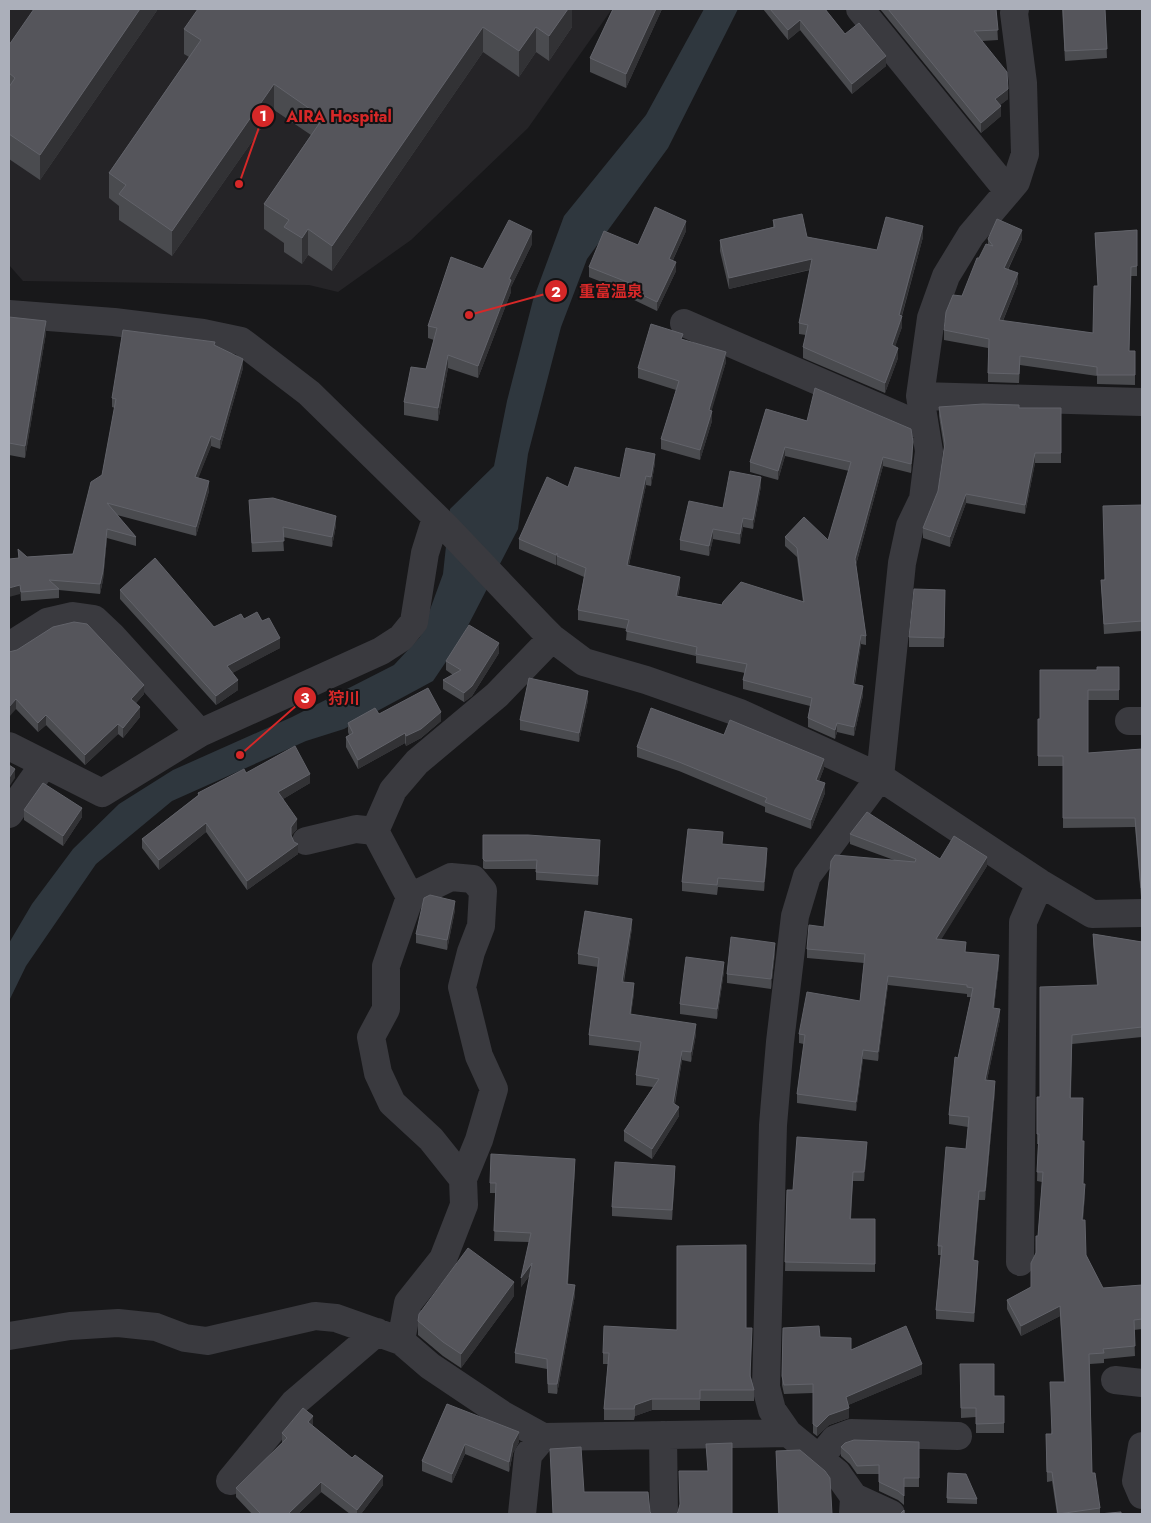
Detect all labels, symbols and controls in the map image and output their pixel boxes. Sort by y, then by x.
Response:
callout: AIRA Hospital [251,100,401,131]
text: 1 [259,105,267,127]
text: AIRA Hospital [285,105,392,128]
callout: 重富温泉 [544,276,653,307]
text: 重富温泉 [579,280,643,303]
text: 2 [551,281,561,303]
callout: 狩川 [293,683,370,714]
text: 3 [300,687,310,709]
text: 狩川 [328,687,360,710]

